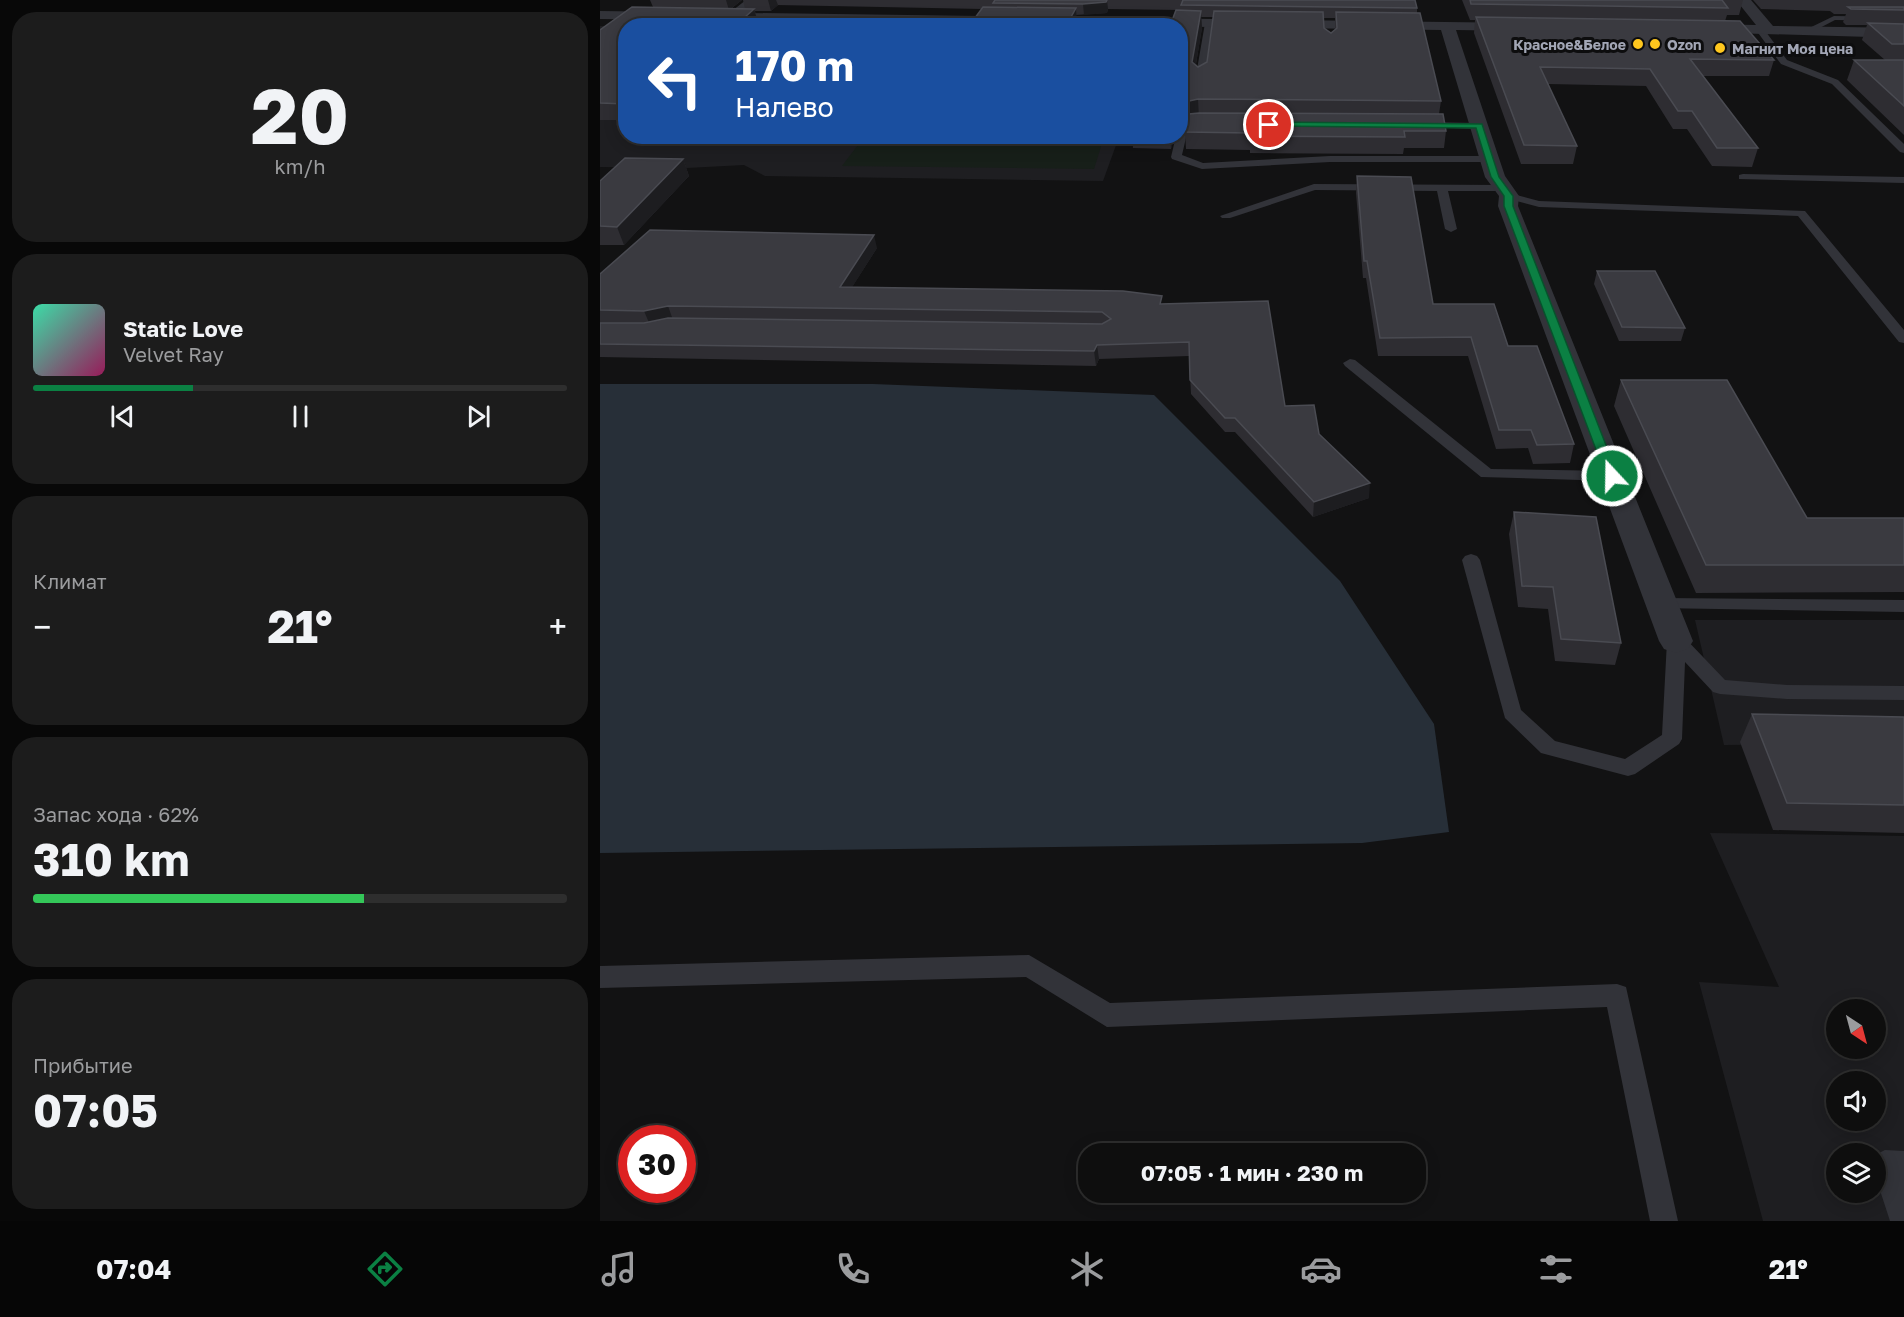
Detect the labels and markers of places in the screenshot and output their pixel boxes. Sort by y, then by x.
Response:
place label: Красное&Белое [1513,36,1626,53]
place label: Ozon [1667,36,1702,53]
marker: Красное&Белое [1631,37,1645,51]
marker: Ozon [1648,37,1662,51]
place label: Магнит Моя цена [1732,40,1853,57]
marker: Магнит Моя цена [1713,41,1727,55]
pin [1243,99,1294,150]

